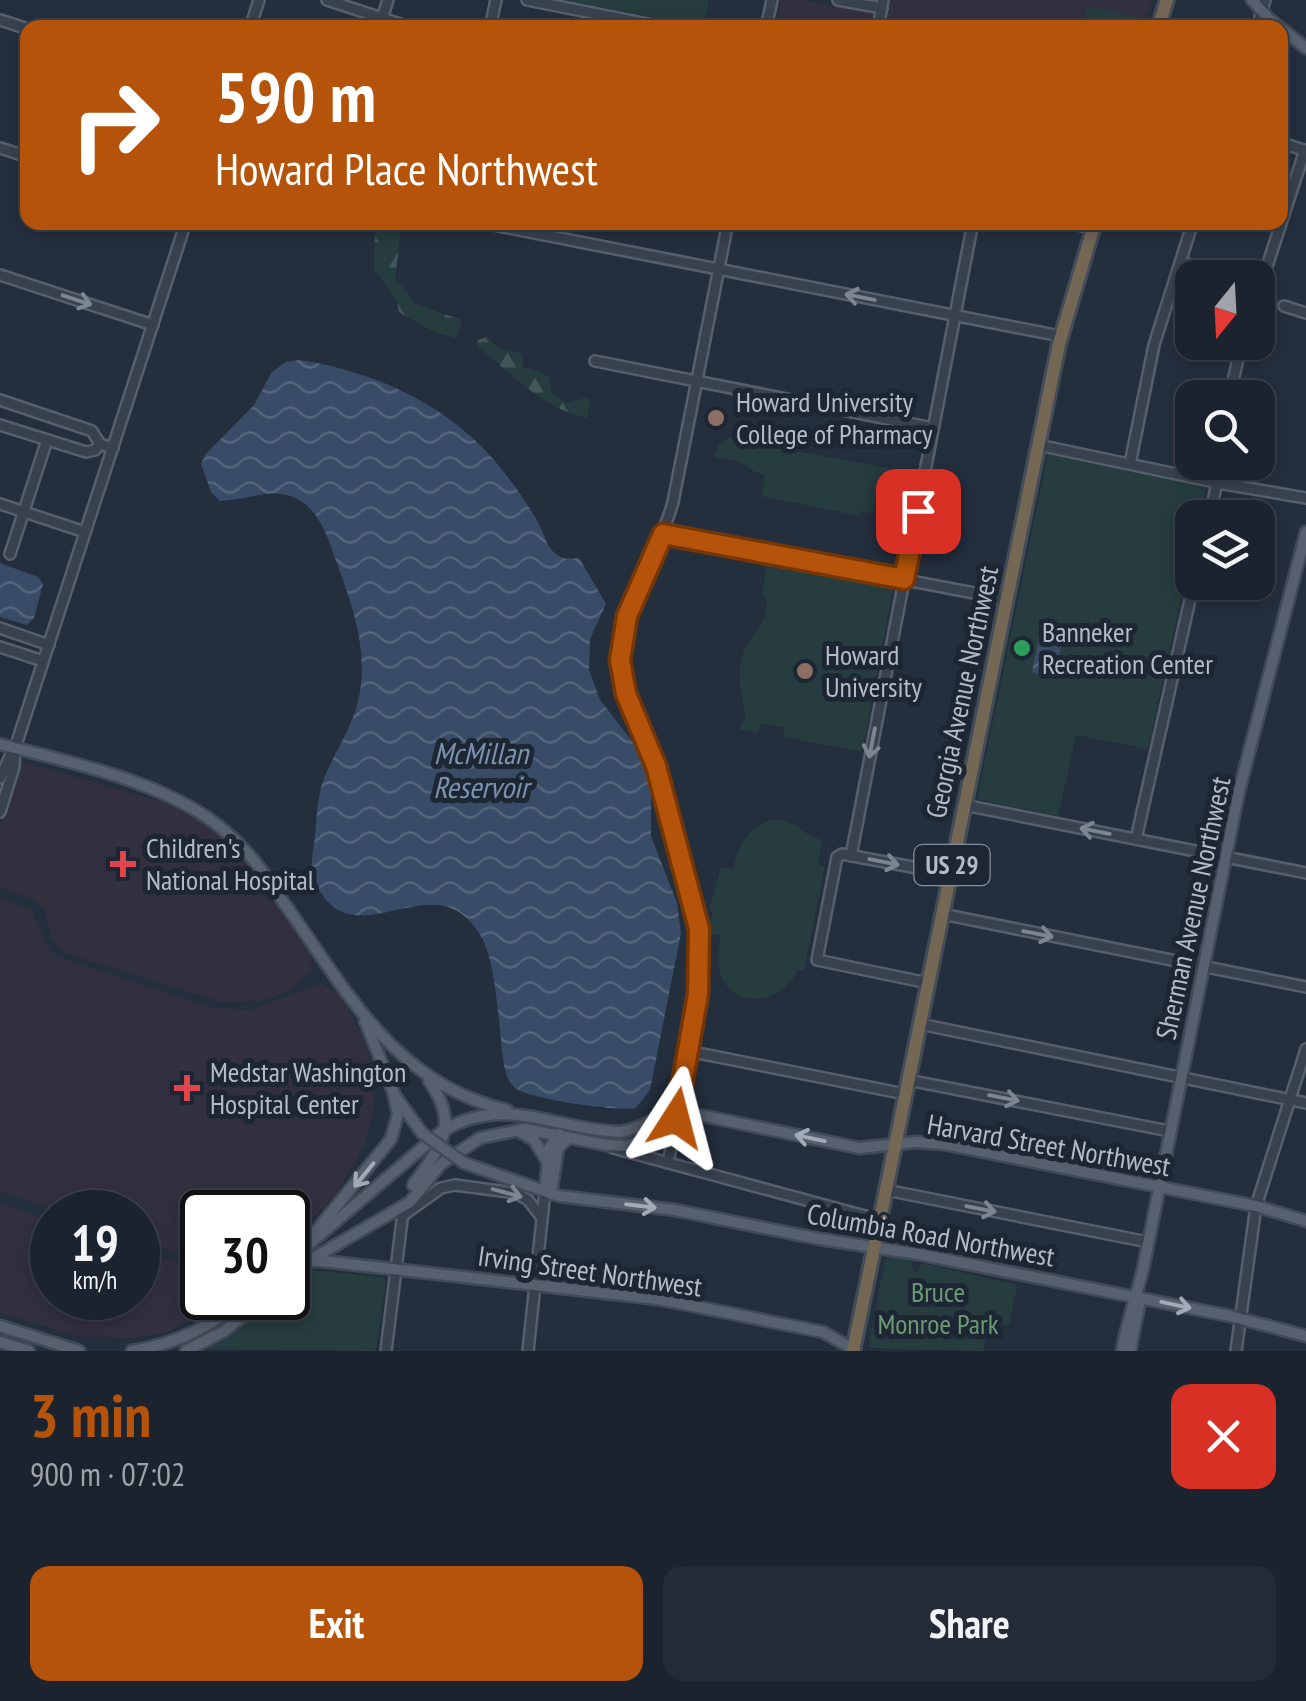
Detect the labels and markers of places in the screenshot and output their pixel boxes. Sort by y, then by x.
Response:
place label: Howard University College of Pharmacy [736,383,933,452]
marker: Howard University College of Pharmacy [705,407,727,429]
pin [876,469,961,554]
place label: Banneker Recreation Center [1042,613,1213,682]
place label: Howard University [825,636,922,705]
marker: Banneker Recreation Center [1011,637,1033,659]
marker: Howard University [794,660,816,682]
place label: Children's National Hospital [146,829,315,898]
marker: Children's National Hospital [110,851,136,877]
place label: Medstar Washington Hospital Center [210,1053,406,1122]
marker: Medstar Washington Hospital Center [174,1075,200,1101]

